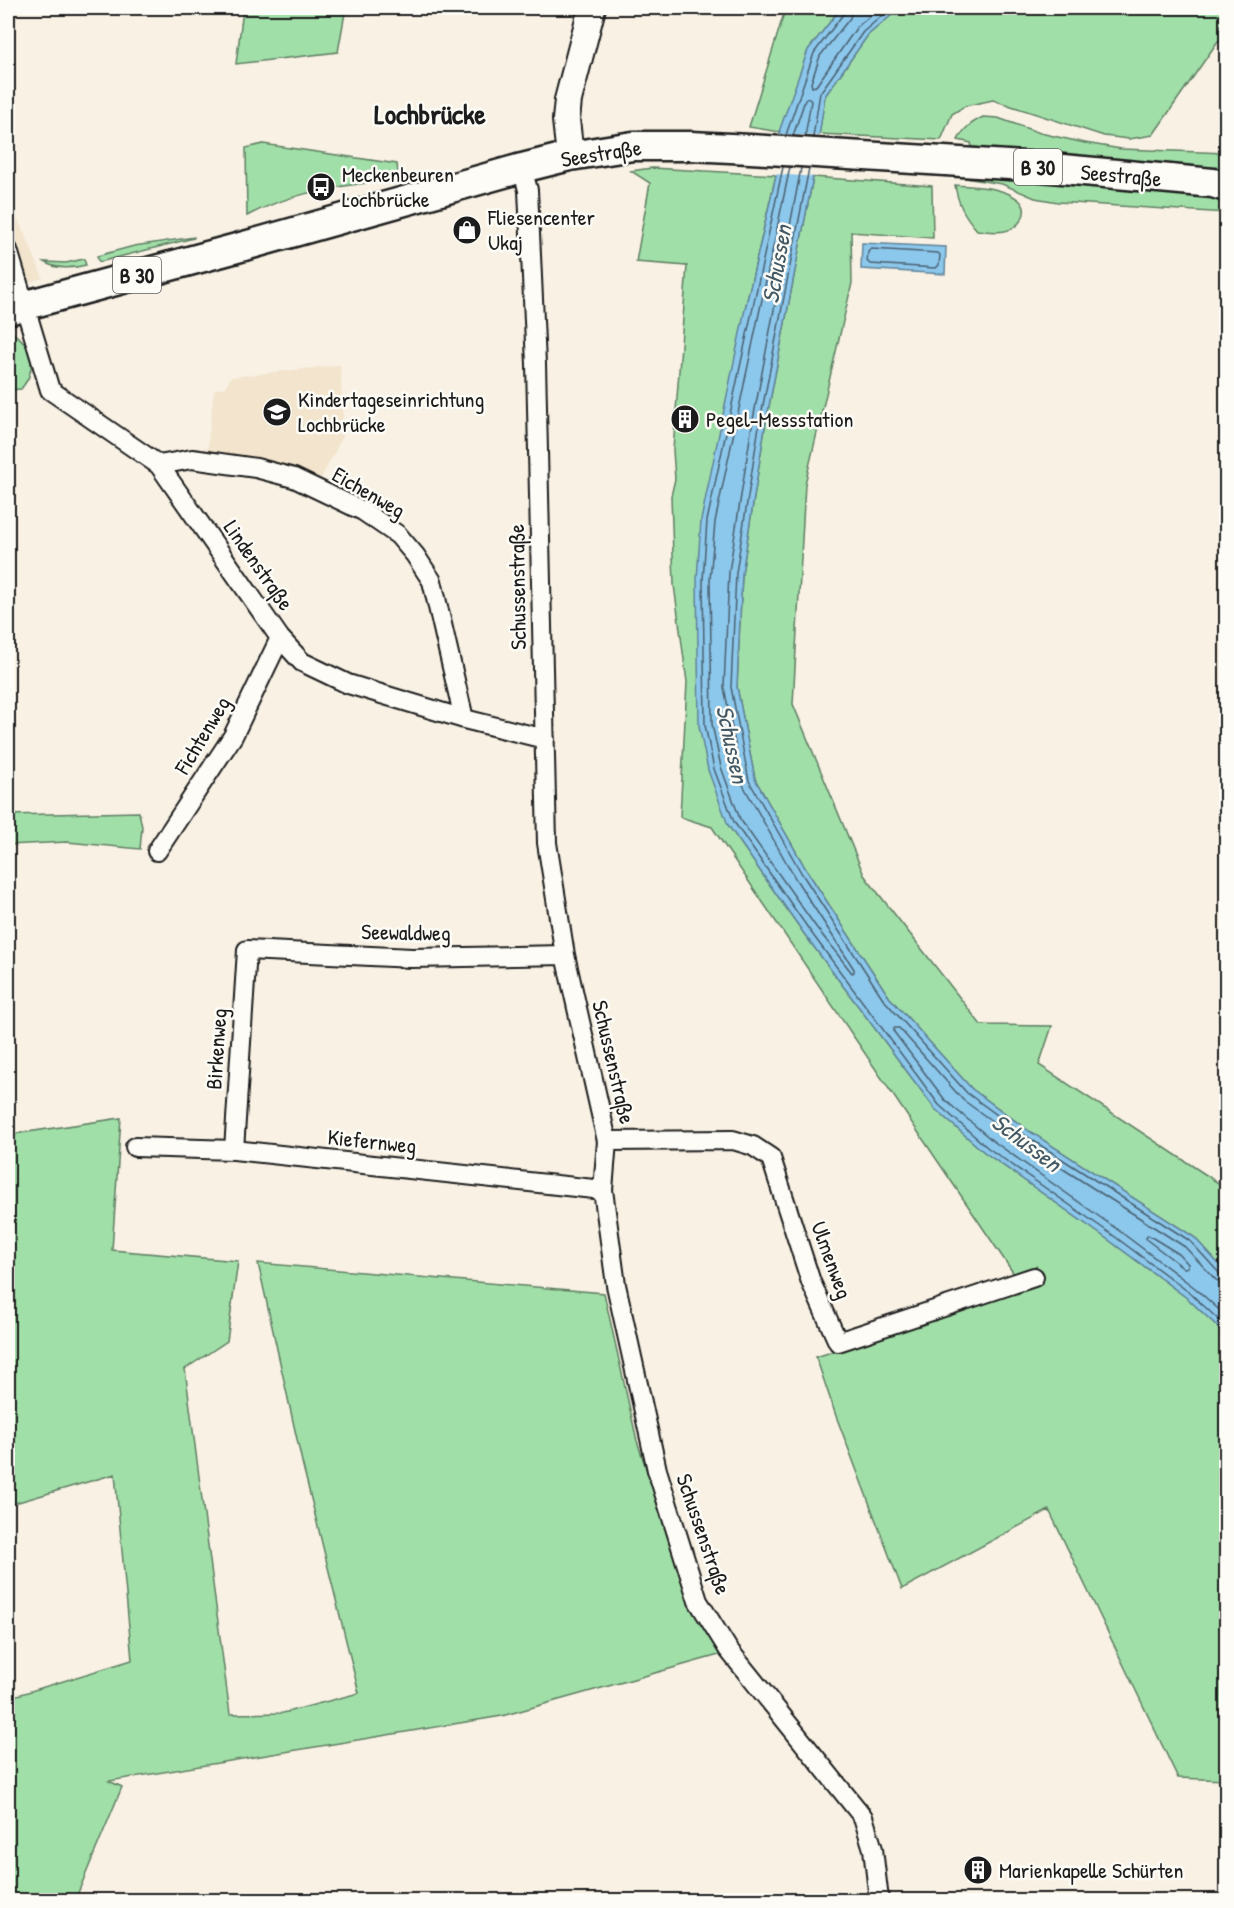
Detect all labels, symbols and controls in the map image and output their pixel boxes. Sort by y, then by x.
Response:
district label: Lochbrücke [374,95,487,133]
street label: Seestraße [559,132,644,174]
road number: B 30 [1014,149,1062,185]
street label: Seestraße [1079,157,1163,193]
place label: Meckenbeuren Lochbrücke [342,159,454,214]
bus stop icon: Meckenbeuren Lochbrücke [305,171,337,203]
place label: Fliesencenter Ukaj [487,202,596,257]
shop icon: Fliesencenter Ukaj [451,214,483,246]
water label: Schussen [753,220,799,306]
road number: B 30 [113,257,161,293]
place label: Kindertageseinrichtung Lochbrücke [298,384,484,439]
school or university icon: Kindertageseinrichtung Lochbrücke [261,396,293,428]
building icon: Pegel-Messstation [669,403,701,435]
place label: Pegel-Messstation [706,404,853,434]
street label: Eichenweg [327,459,411,525]
street label: Lindenstraße [217,514,301,616]
street label: Schussenstraße [501,524,533,650]
street label: Fichtenweg [166,690,237,780]
water label: Schussen [709,702,757,788]
street label: Seewaldweg [361,916,451,948]
street label: Schussenstraße [585,997,643,1127]
street label: Birkenweg [198,1007,234,1091]
water label: Schussen [986,1105,1070,1180]
street label: Kiefernweg [326,1121,418,1161]
street label: Ulmenweg [804,1217,860,1303]
street label: Schussenstraße [669,1470,739,1599]
building icon: Marienkapelle Schürten [962,1854,994,1886]
place label: Marienkapelle Schürten [999,1855,1183,1885]

